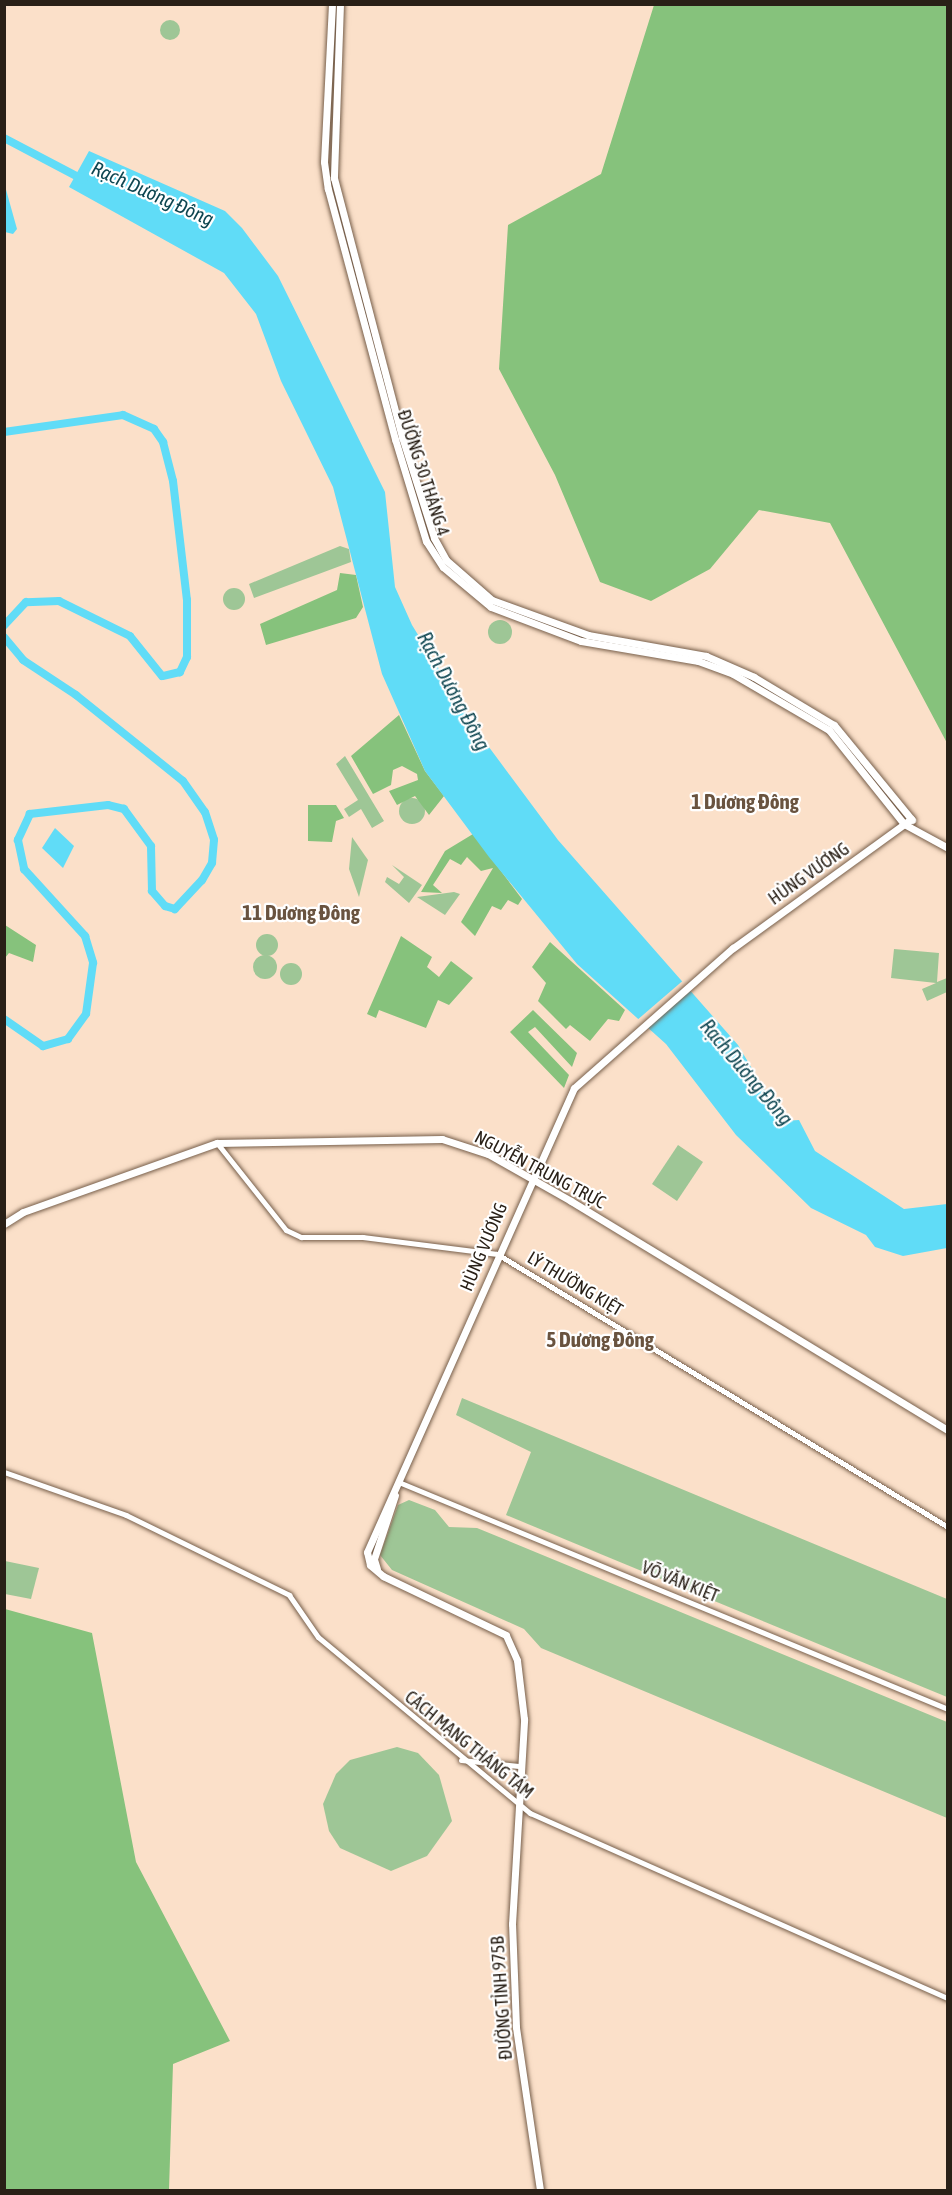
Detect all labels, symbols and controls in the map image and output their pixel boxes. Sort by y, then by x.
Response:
water label: Rạch Dương Đông [88,155,218,231]
street label: ĐƯỜNG 30 THÁNG 4 [392,407,454,539]
water label: Rạch Dương Đông [413,628,495,754]
district label: 1 Dương Đông [691,788,799,814]
street label: HÙNG VƯƠNG [764,838,854,910]
district label: 11 Dương Đông [242,899,360,925]
water label: Rạch Dương Đông [696,1014,798,1130]
street label: NGUYỄN TRUNG TRỰC [471,1126,609,1214]
street label: HÙNG VƯƠNG [456,1200,512,1294]
street label: LÝ THƯỜNG KIỆT [523,1247,627,1321]
district label: 5 Dương Đông [546,1326,654,1352]
street label: VÕ VĂN KIỆT [638,1557,722,1607]
street label: CÁCH MẠNG THÁNG TÁM [400,1686,538,1804]
street label: ĐƯỜNG TỈNH 975B [487,1936,517,2060]

